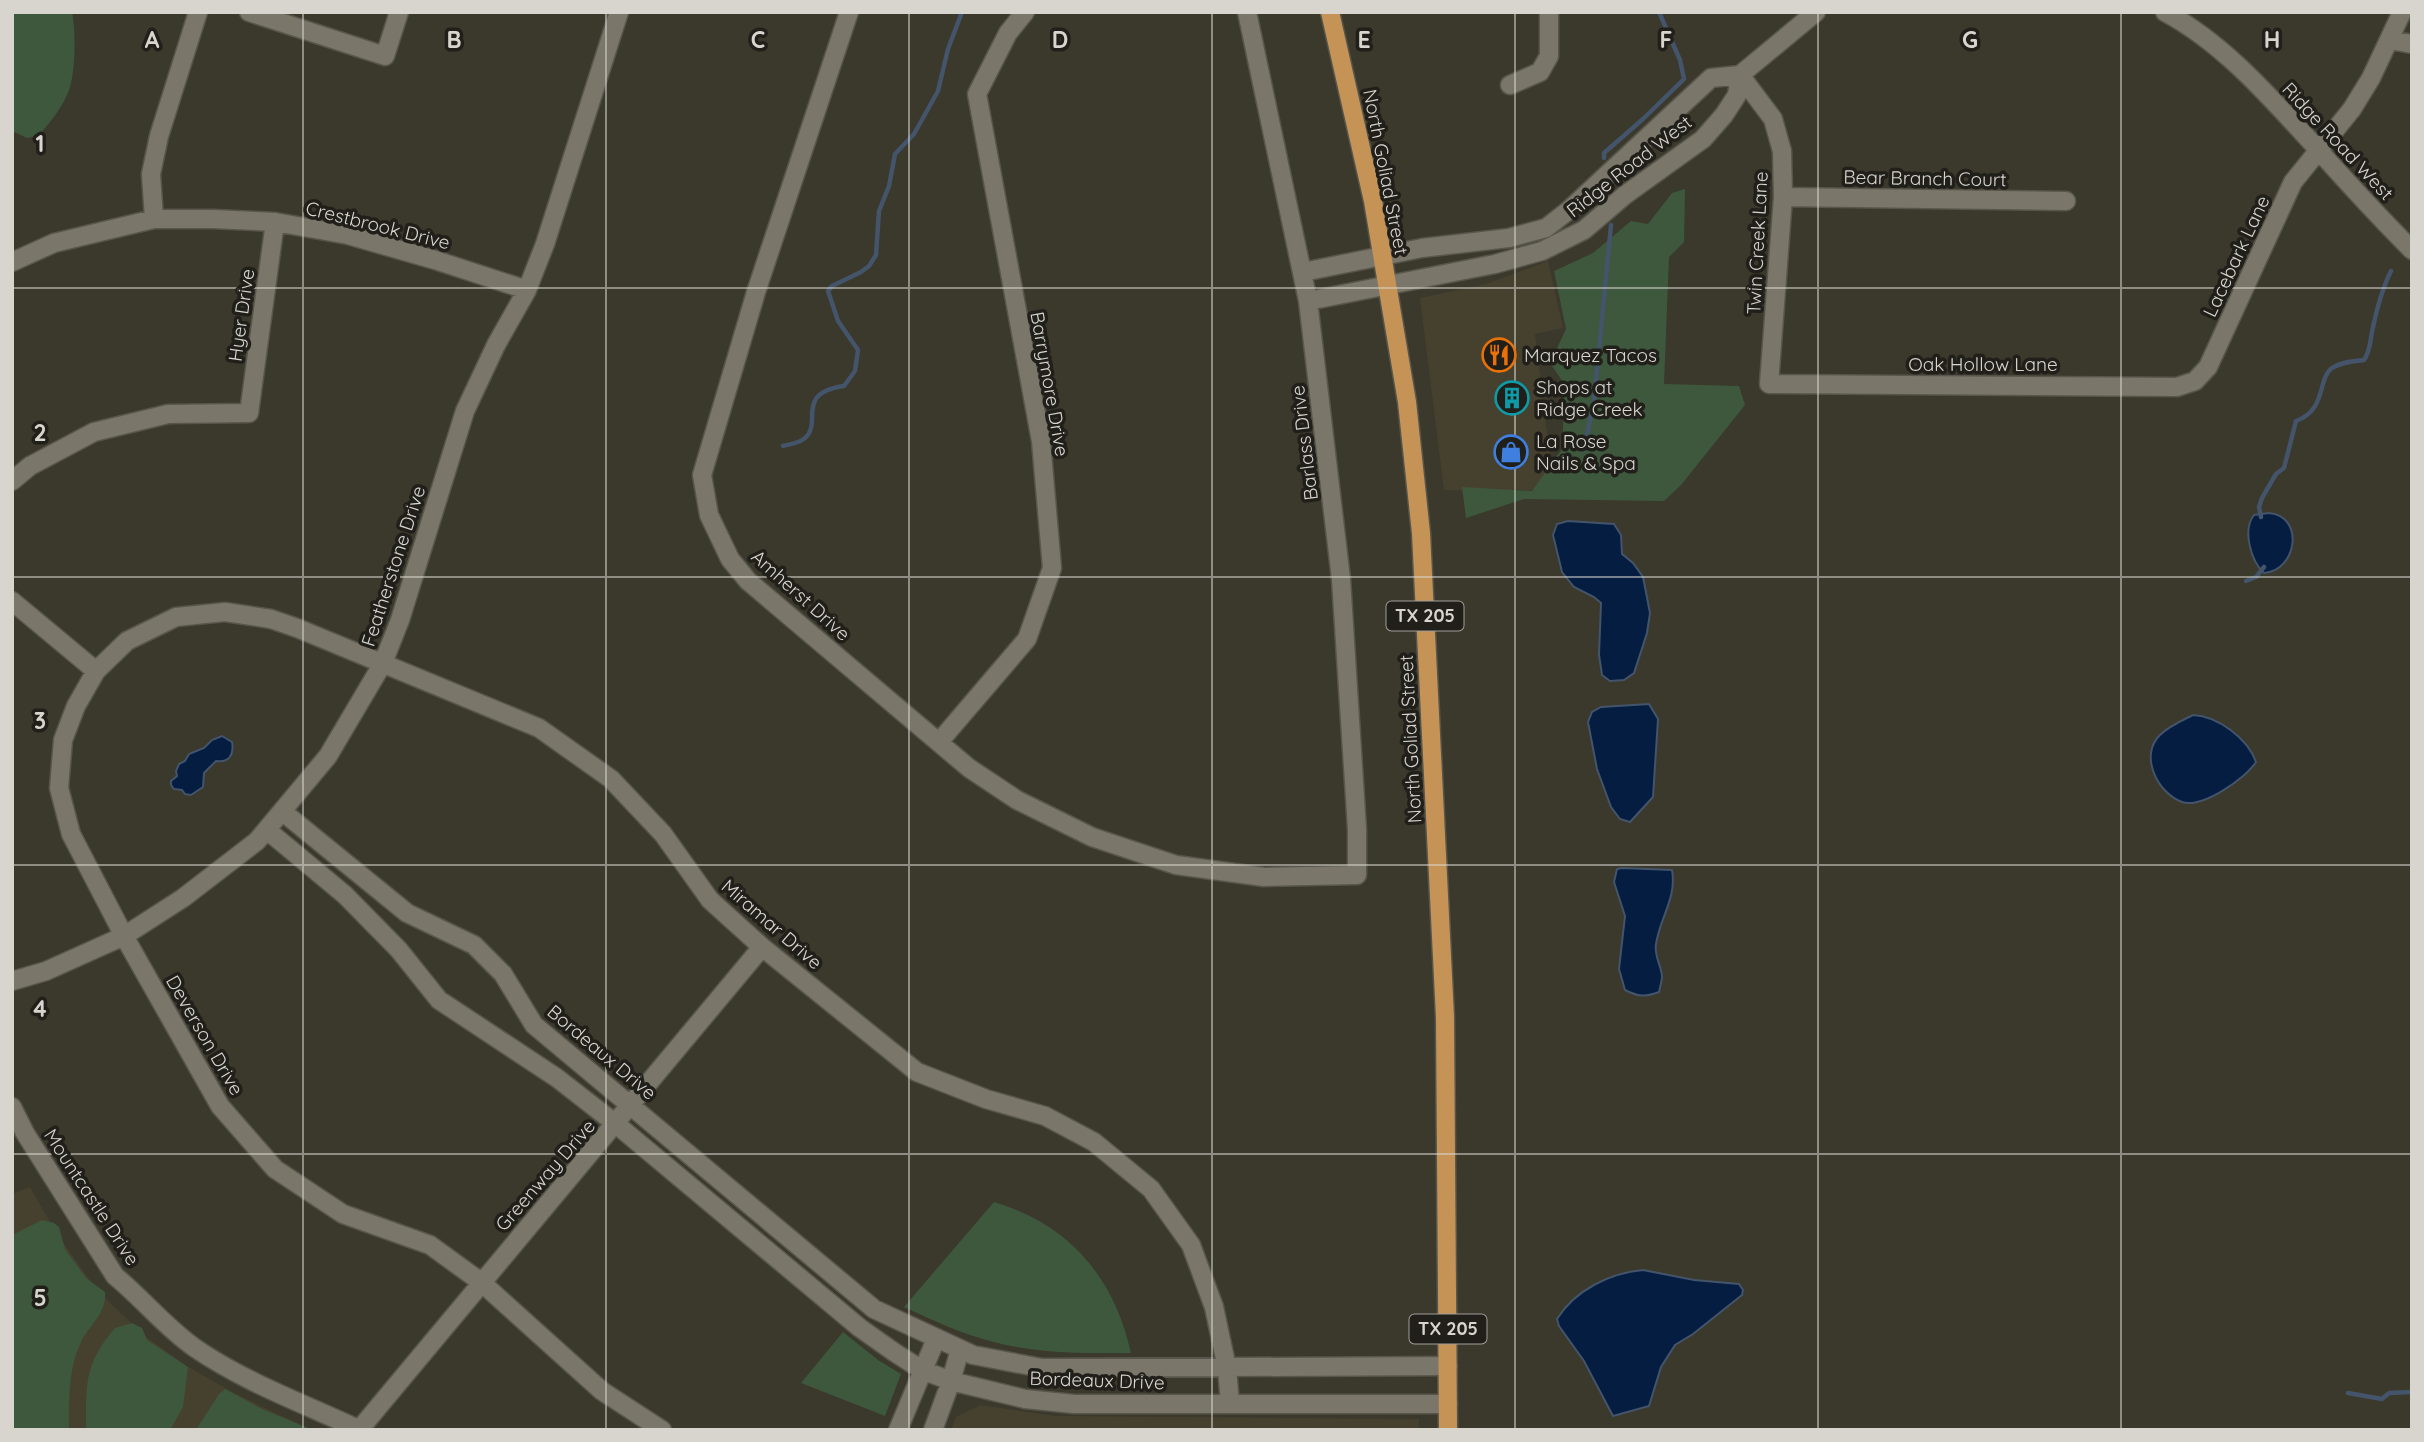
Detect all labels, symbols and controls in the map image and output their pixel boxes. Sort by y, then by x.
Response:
text: A [145,25,160,54]
text: B [446,25,462,54]
text: C [751,25,765,54]
text: D [1052,25,1068,54]
text: E [1357,25,1371,54]
text: F [1660,25,1672,54]
text: G [1962,25,1978,54]
text: H [2264,25,2280,54]
street label: Ridge Road West [2277,77,2399,205]
street label: North Goliad Street [1358,87,1414,257]
street label: Ridge Road West [1562,110,1696,222]
text: 1 [36,129,44,158]
street label: Bear Branch Court [1843,165,2007,191]
street label: Twin Creek Lane [1741,171,1773,315]
street label: Lacebark Lane [2197,191,2275,321]
street label: Crestbrook Drive [303,195,453,255]
street label: Hyer Drive [223,267,259,363]
street label: Barrymore Drive [1025,310,1075,458]
restaurant icon: Marquez Tacos [1480,336,1518,374]
place label: Marquez Tacos [1524,343,1657,367]
street label: Oak Hollow Lane [1908,352,2058,376]
place label: Shops at Ridge Creek [1536,375,1643,421]
building icon: Shops at Ridge Creek [1493,379,1531,417]
street label: Barlass Drive [1285,384,1323,502]
text: 2 [33,418,47,447]
place label: La Rose Nails & Spa [1536,429,1636,475]
shop icon: La Rose Nails & Spa [1492,433,1530,471]
street label: Featherstone Drive [356,483,430,649]
street label: Amherst Drive [747,544,855,646]
road number: TX 205 [1386,602,1464,630]
street label: North Goliad Street [1394,654,1426,824]
text: 3 [34,706,46,735]
street label: Miramar Drive [717,874,827,974]
street label: Deverson Drive [161,971,249,1099]
text: 4 [33,994,47,1023]
street label: Bordeaux Drive [542,999,662,1105]
street label: Greenway Drive [490,1114,600,1236]
street label: Mountcastle Drive [39,1124,145,1270]
text: 5 [33,1283,47,1312]
road number: TX 205 [1410,1314,1486,1344]
street label: Bordeaux Drive [1029,1366,1165,1394]

